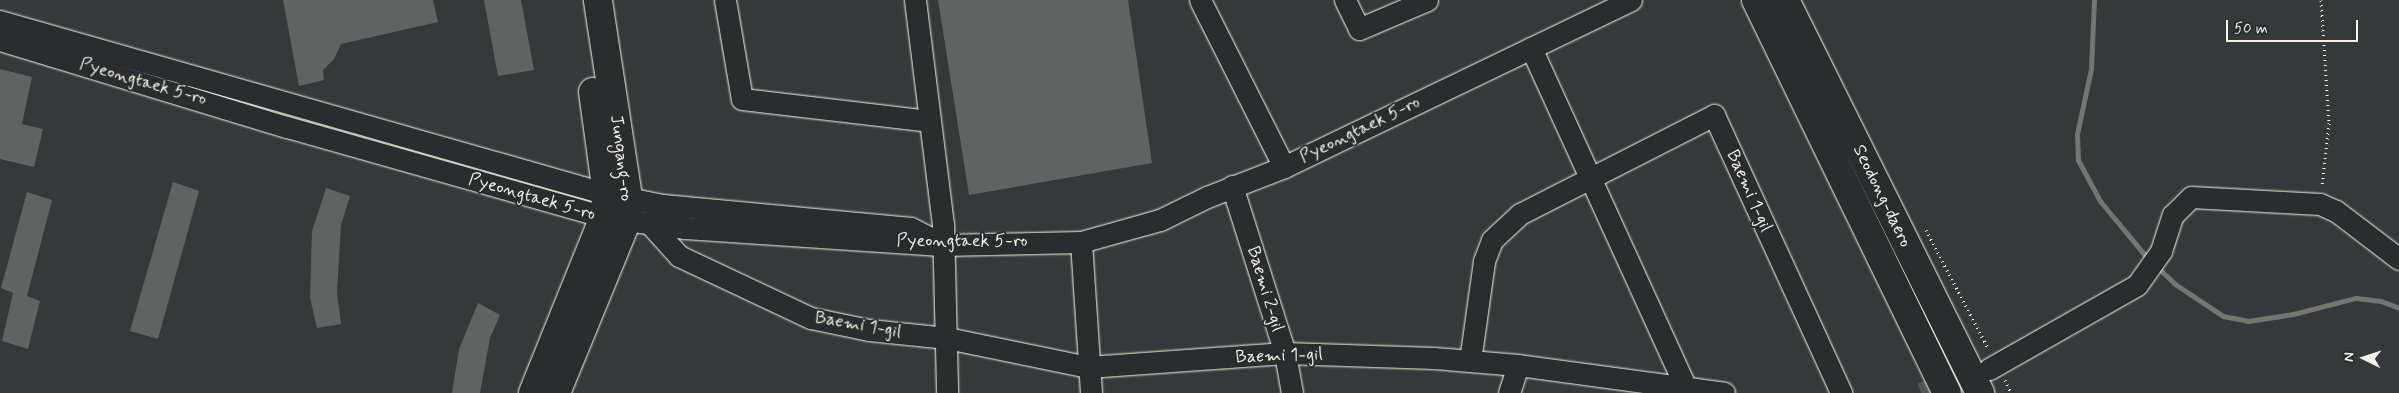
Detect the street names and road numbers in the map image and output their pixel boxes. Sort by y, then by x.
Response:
street label: Pyeongtaek 5-ro [77,54,209,110]
street label: Pyeongtaek 5-ro [1296,92,1424,168]
street label: Jungang-ro [605,114,637,202]
street label: Seodong-daero [1848,141,1916,251]
street label: Baemi 1-gil [1721,147,1777,235]
street label: Pyeongtaek 5-ro [466,169,598,225]
street label: Pyeongtaek 5-ro [896,230,1028,252]
street label: Baemi 2-gil [1242,244,1288,334]
street label: Baemi 1-gil [813,307,903,343]
street label: Baemi 1-gil [1235,344,1323,368]

